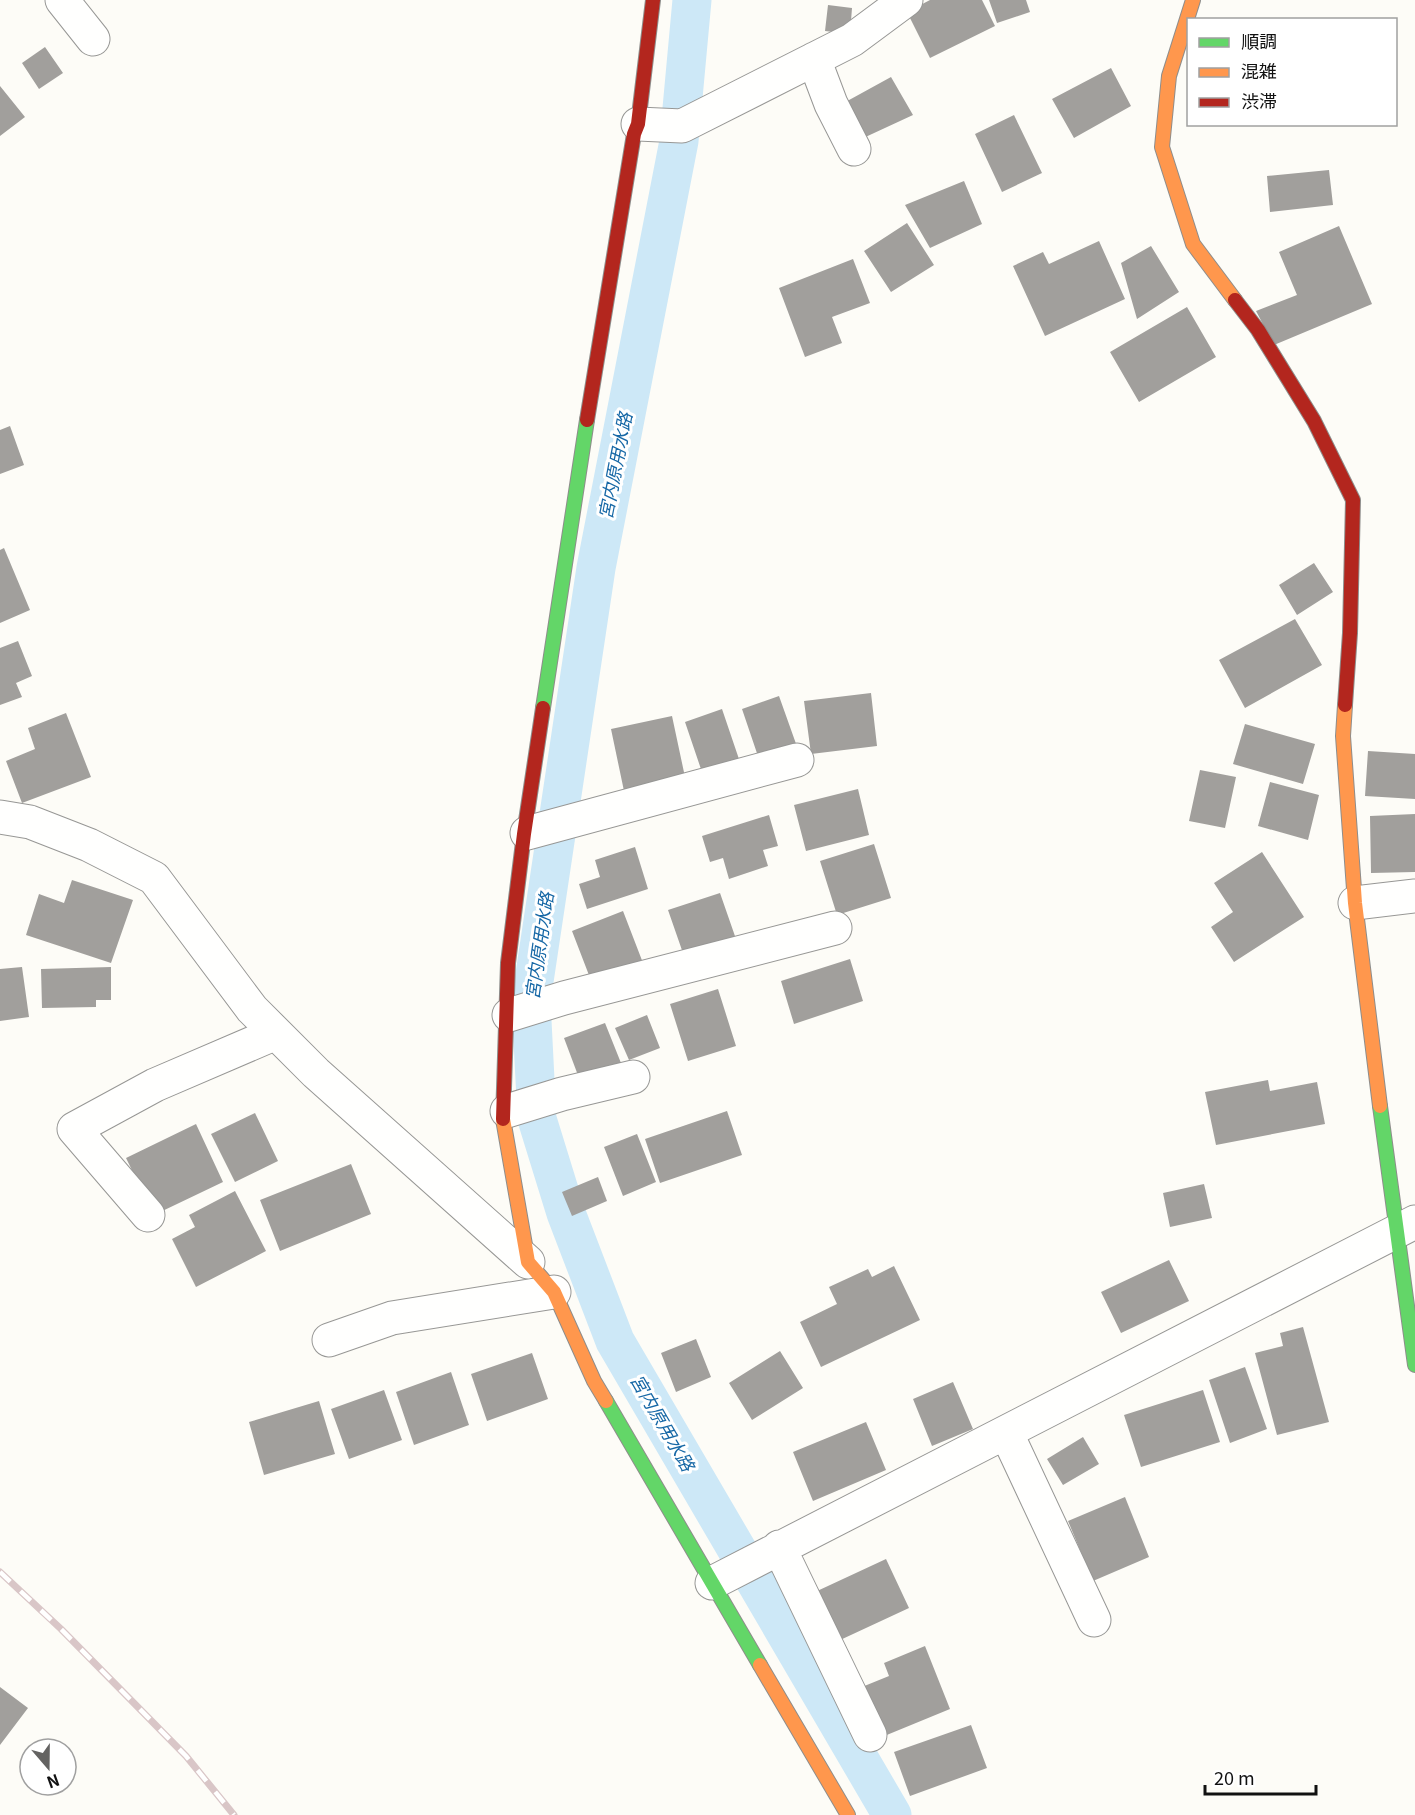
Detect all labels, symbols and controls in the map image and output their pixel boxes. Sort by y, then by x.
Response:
legend [1187,18,1397,126]
text: 順調 [1241,27,1277,53]
text: 混雑 [1241,57,1277,83]
text: 渋滞 [1241,87,1277,113]
water label: 宮内原用水路 [591,408,637,521]
water label: 宮内原用水路 [518,888,559,1001]
water label: 宮内原用水路 [625,1369,703,1477]
north arrow [18,1737,78,1797]
scale bar [1205,1758,1316,1796]
text: 20 m [1214,1764,1255,1790]
text: N [44,1769,63,1795]

